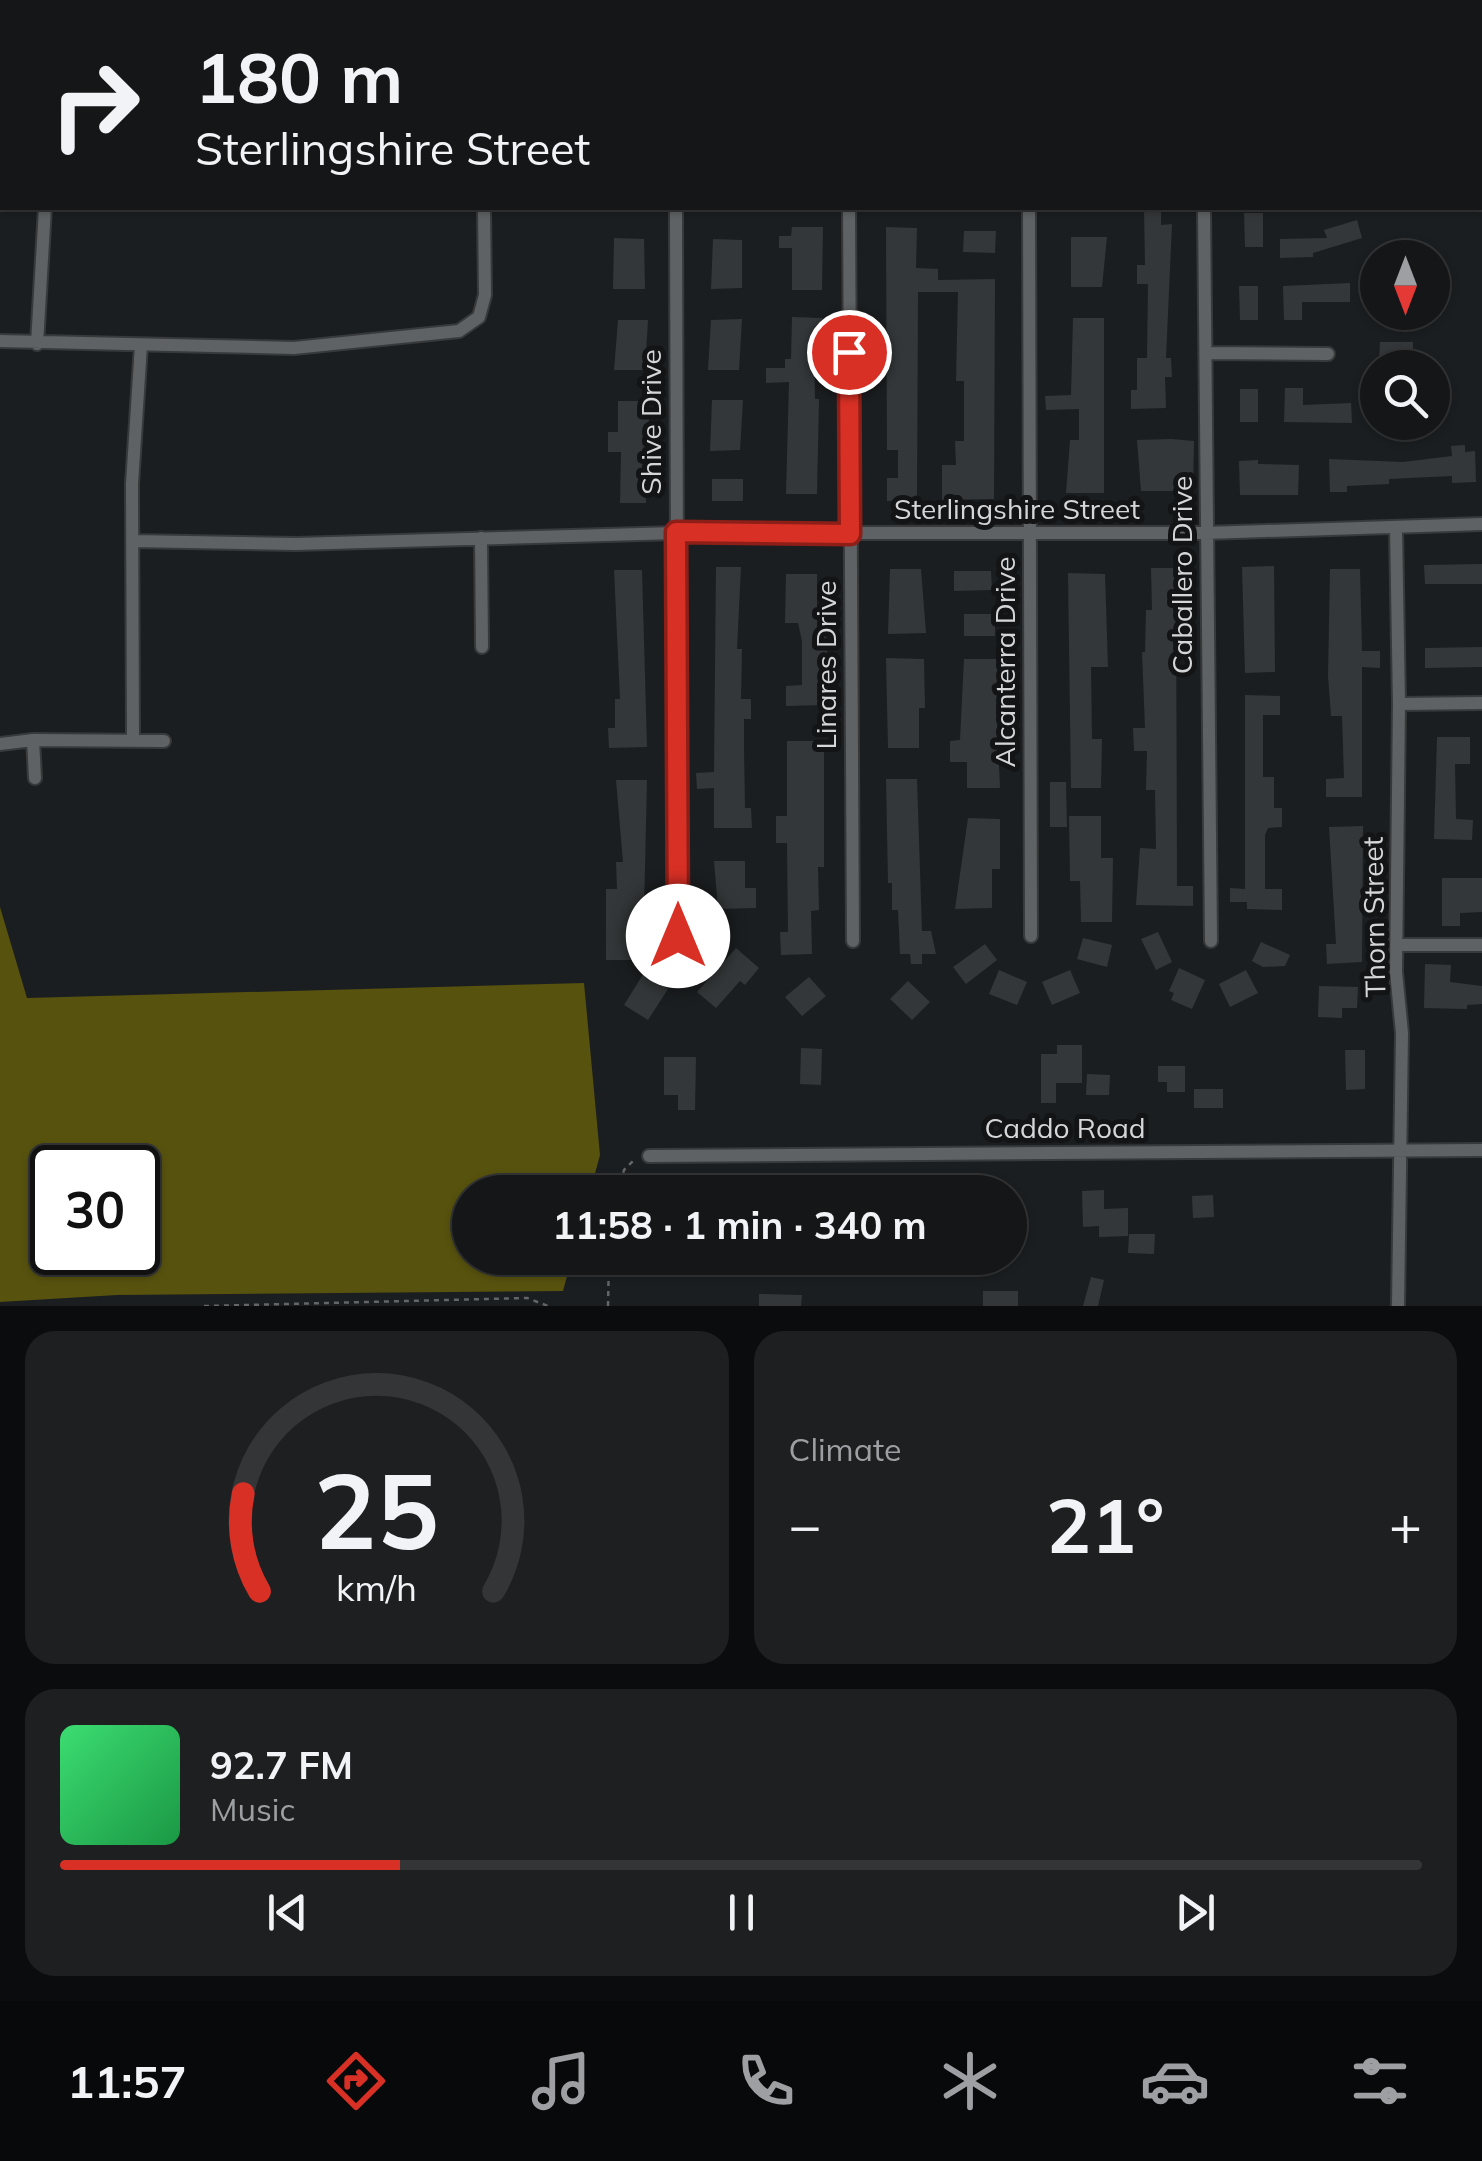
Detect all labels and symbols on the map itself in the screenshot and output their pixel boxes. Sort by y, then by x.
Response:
north arrow [1360,240,1450,330]
pin [807,310,892,395]
street label: Shive Drive [633,349,668,495]
street label: Caballero Drive [1164,476,1199,674]
street label: Sterlingshire Street [894,491,1140,526]
street label: Alcanterra Drive [987,556,1022,768]
street label: Linares Drive [808,580,843,750]
street label: Thorn Street [1355,836,1392,998]
position arrow [626,884,730,988]
street label: Caddo Road [984,1110,1146,1145]
speed limit sign: 30 [30,1145,160,1275]

